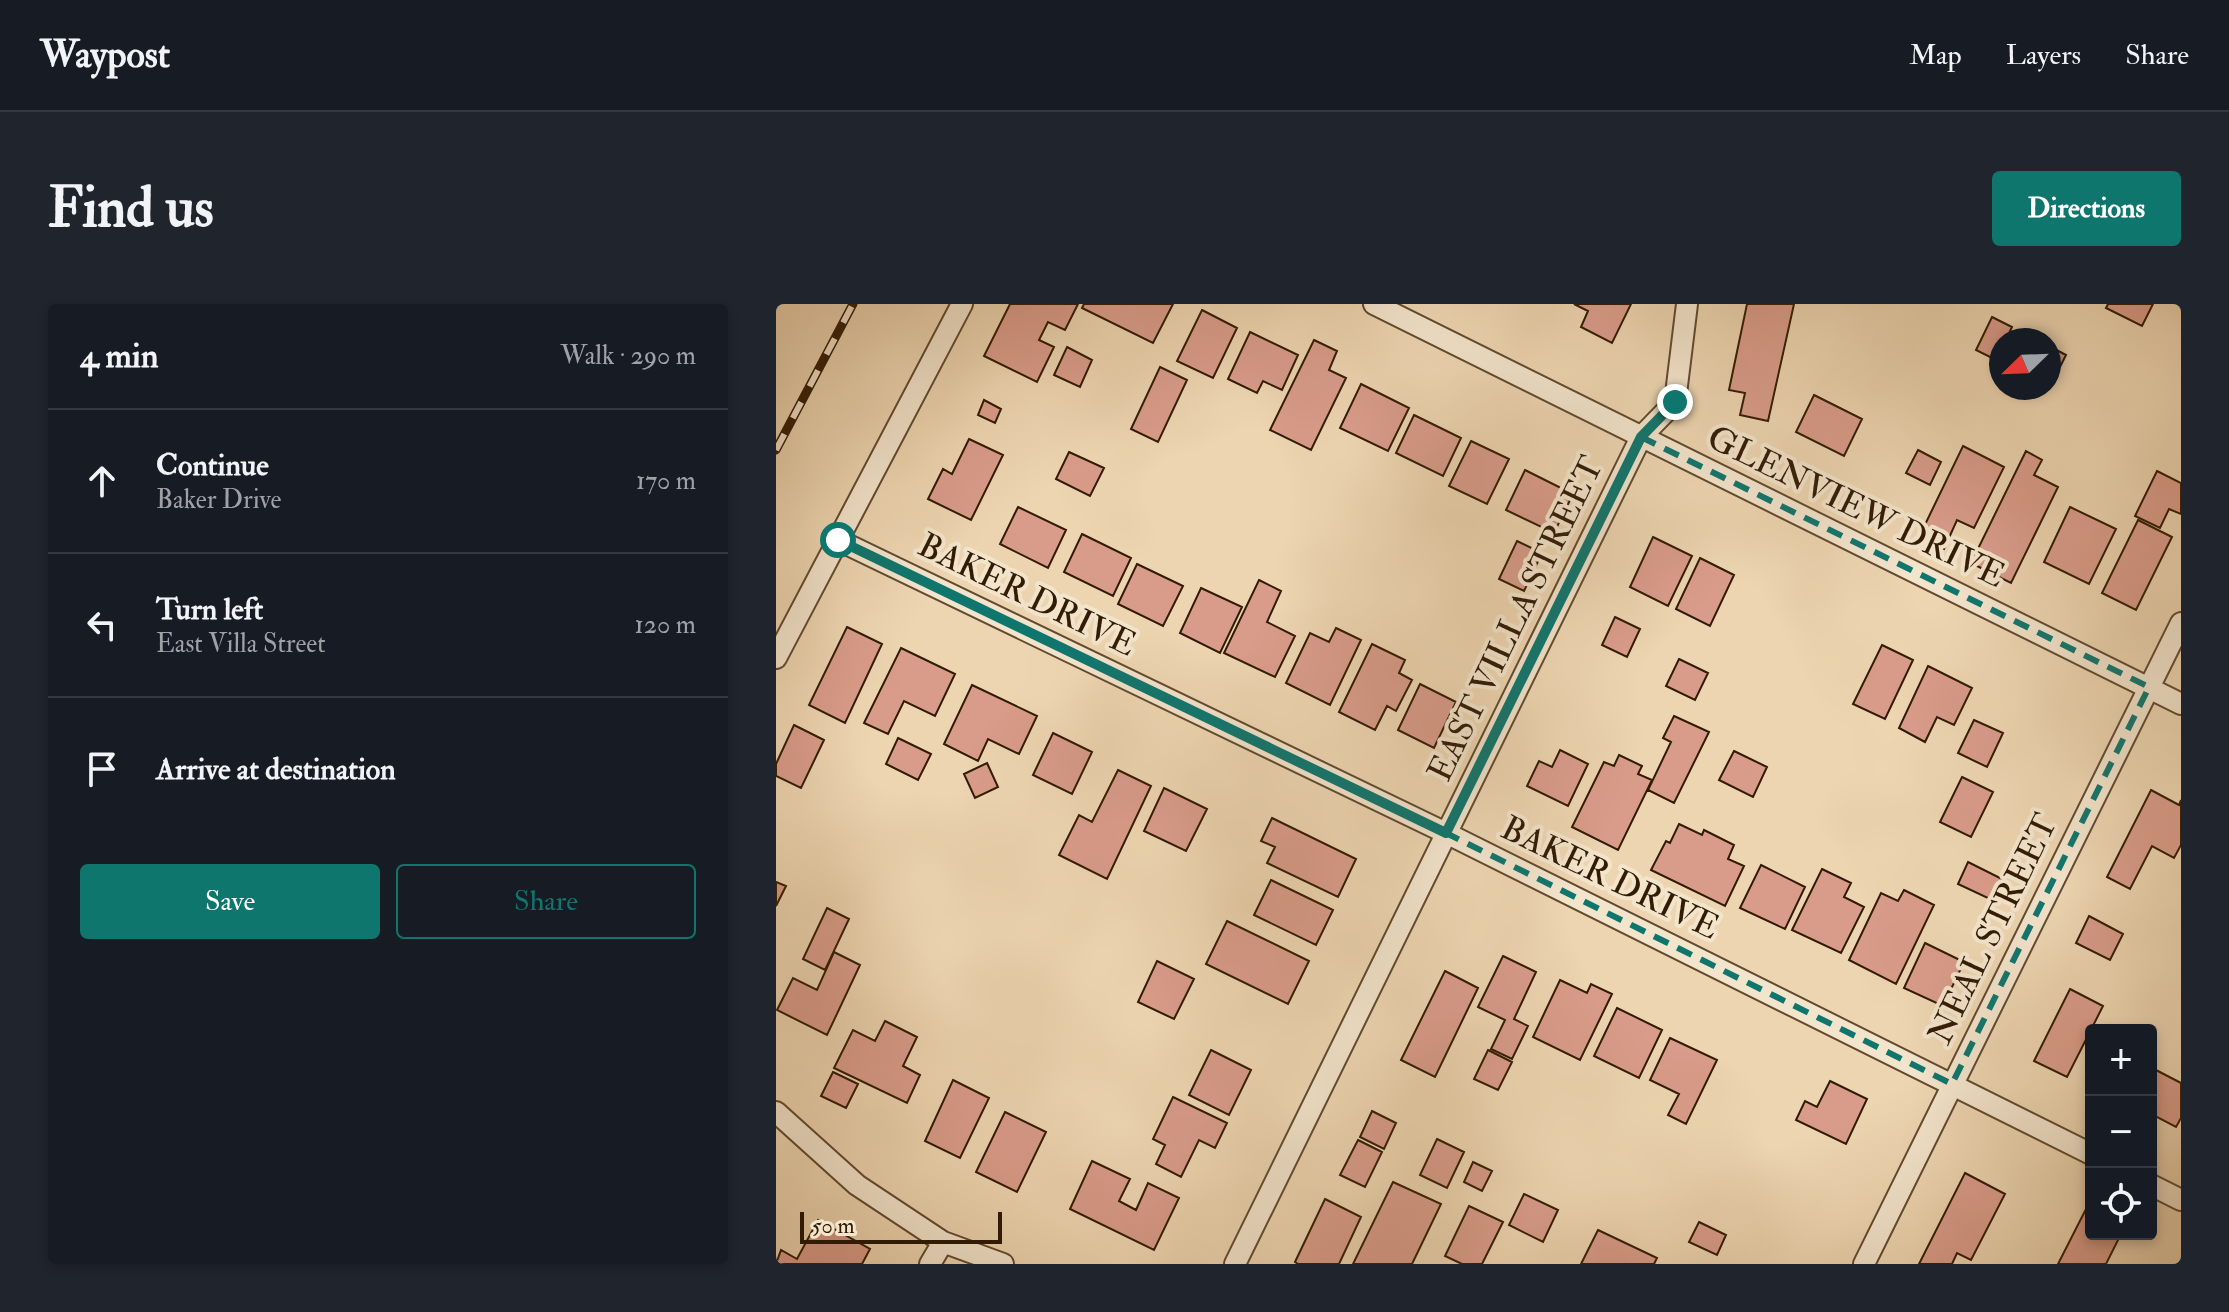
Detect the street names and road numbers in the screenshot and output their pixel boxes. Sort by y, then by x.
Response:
street label: GLENVIEW DRIVE [1700,416,2012,598]
street label: EAST VILLA STREET [1419,449,1613,789]
street label: BAKER DRIVE [911,524,1143,666]
street label: BAKER DRIVE [1494,807,1726,949]
street label: NEAL STREET [1919,807,2067,1051]

